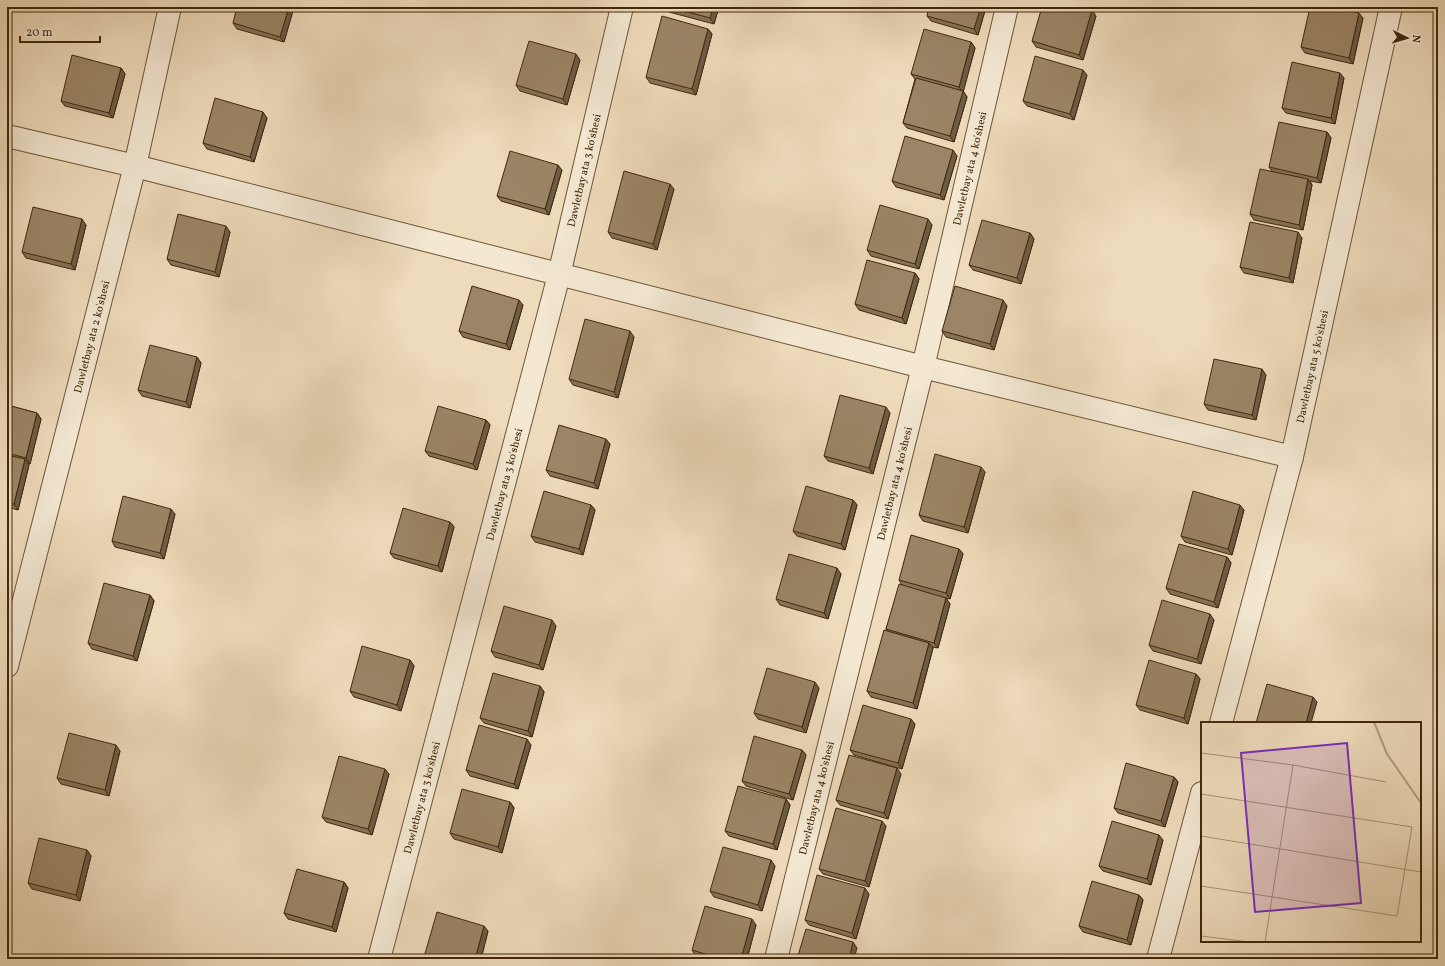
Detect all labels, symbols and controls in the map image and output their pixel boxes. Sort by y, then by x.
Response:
scale bar [20,18,100,44]
north arrow [1387,18,1427,58]
text: 20 m [26,25,53,41]
text: N [1408,34,1423,43]
street label: Dawletbay ata 4 ko'shesi [950,110,991,227]
street label: Dawletbay ata 3 ko'shesi [565,112,606,229]
street label: Dawletbay ata 2 ko'shesi [71,279,114,395]
street label: Dawletbay ata 5 ko'shesi [1294,309,1333,425]
street label: Dawletbay ata 4 ko'shesi [874,425,917,542]
street label: Dawletbay ata 3 ko'shesi [483,427,527,542]
inset map [1201,722,1421,942]
street label: Dawletbay ata 3 ko'shesi [401,740,445,856]
street label: Dawletbay ata 4 ko'shesi [796,740,839,857]

